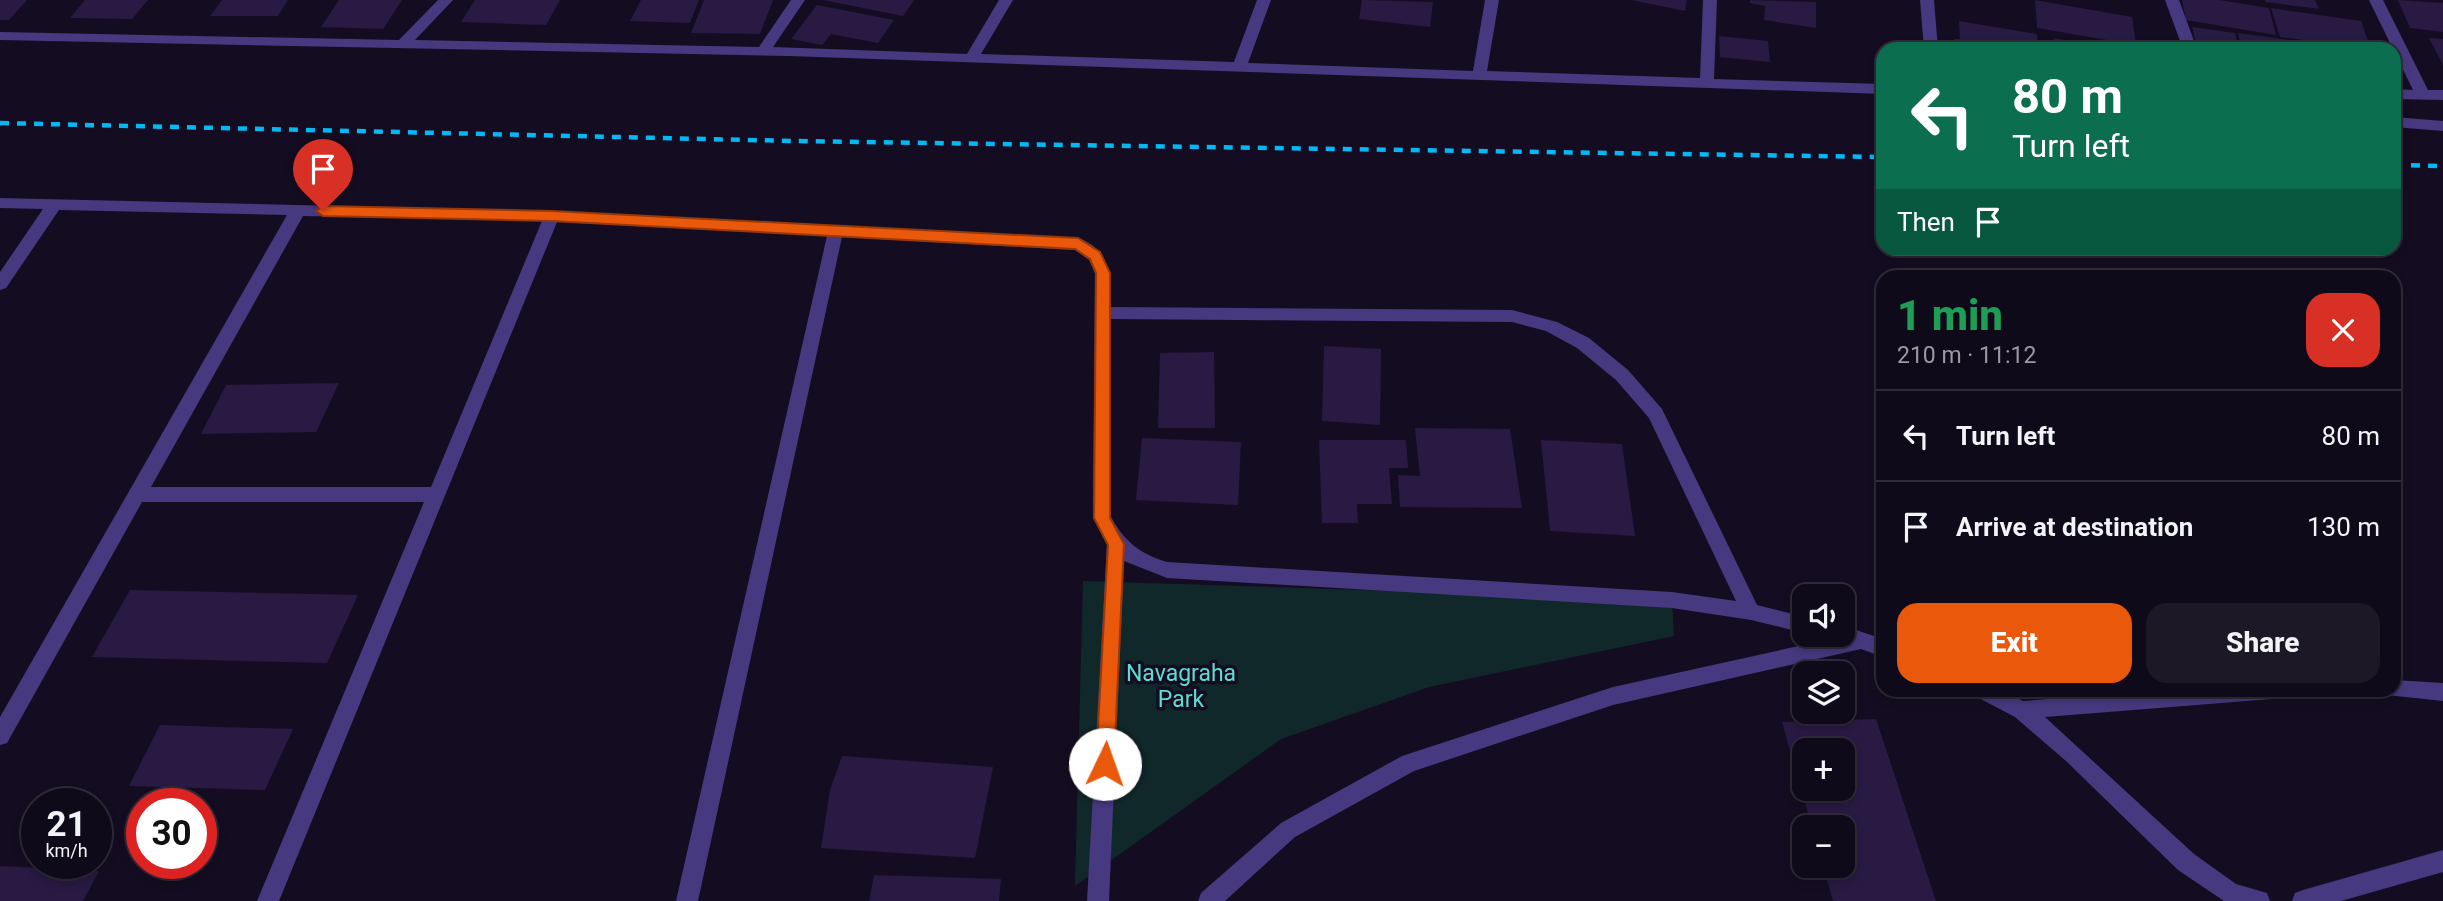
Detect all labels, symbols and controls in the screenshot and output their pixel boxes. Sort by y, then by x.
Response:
text: 80 m [2012,68,2123,125]
icon: left [1897,70,1988,161]
text: Turn left [2012,127,2130,165]
pin [293,139,353,211]
icon: arrive [304,150,342,188]
icon: arrive [1969,203,2007,241]
text: Then [1897,207,1955,237]
text: 1 min [1897,291,2003,340]
button: close [2306,293,2380,367]
text: 210 m · 11:12 [1897,342,2036,369]
icon: left [1897,417,1935,455]
text: Turn left [1956,421,2055,451]
text: 80 m [2322,421,2380,451]
icon: arrive [1897,508,1935,546]
text: Arrive at destination [1956,512,2193,542]
text: 130 m [2307,512,2380,542]
map controls [1792,584,1855,878]
button: sound [1792,584,1855,647]
button: Exit [1897,603,2132,683]
button: Share [2146,603,2380,683]
park label: Navagraha Park [1126,660,1236,713]
button: layers [1792,661,1855,724]
position arrow [1068,727,1142,801]
button: + [1792,738,1855,801]
speed limit sign: 30 [126,788,217,879]
text: 21 [46,804,87,845]
button: − [1792,815,1855,878]
text: km/h [45,840,88,861]

